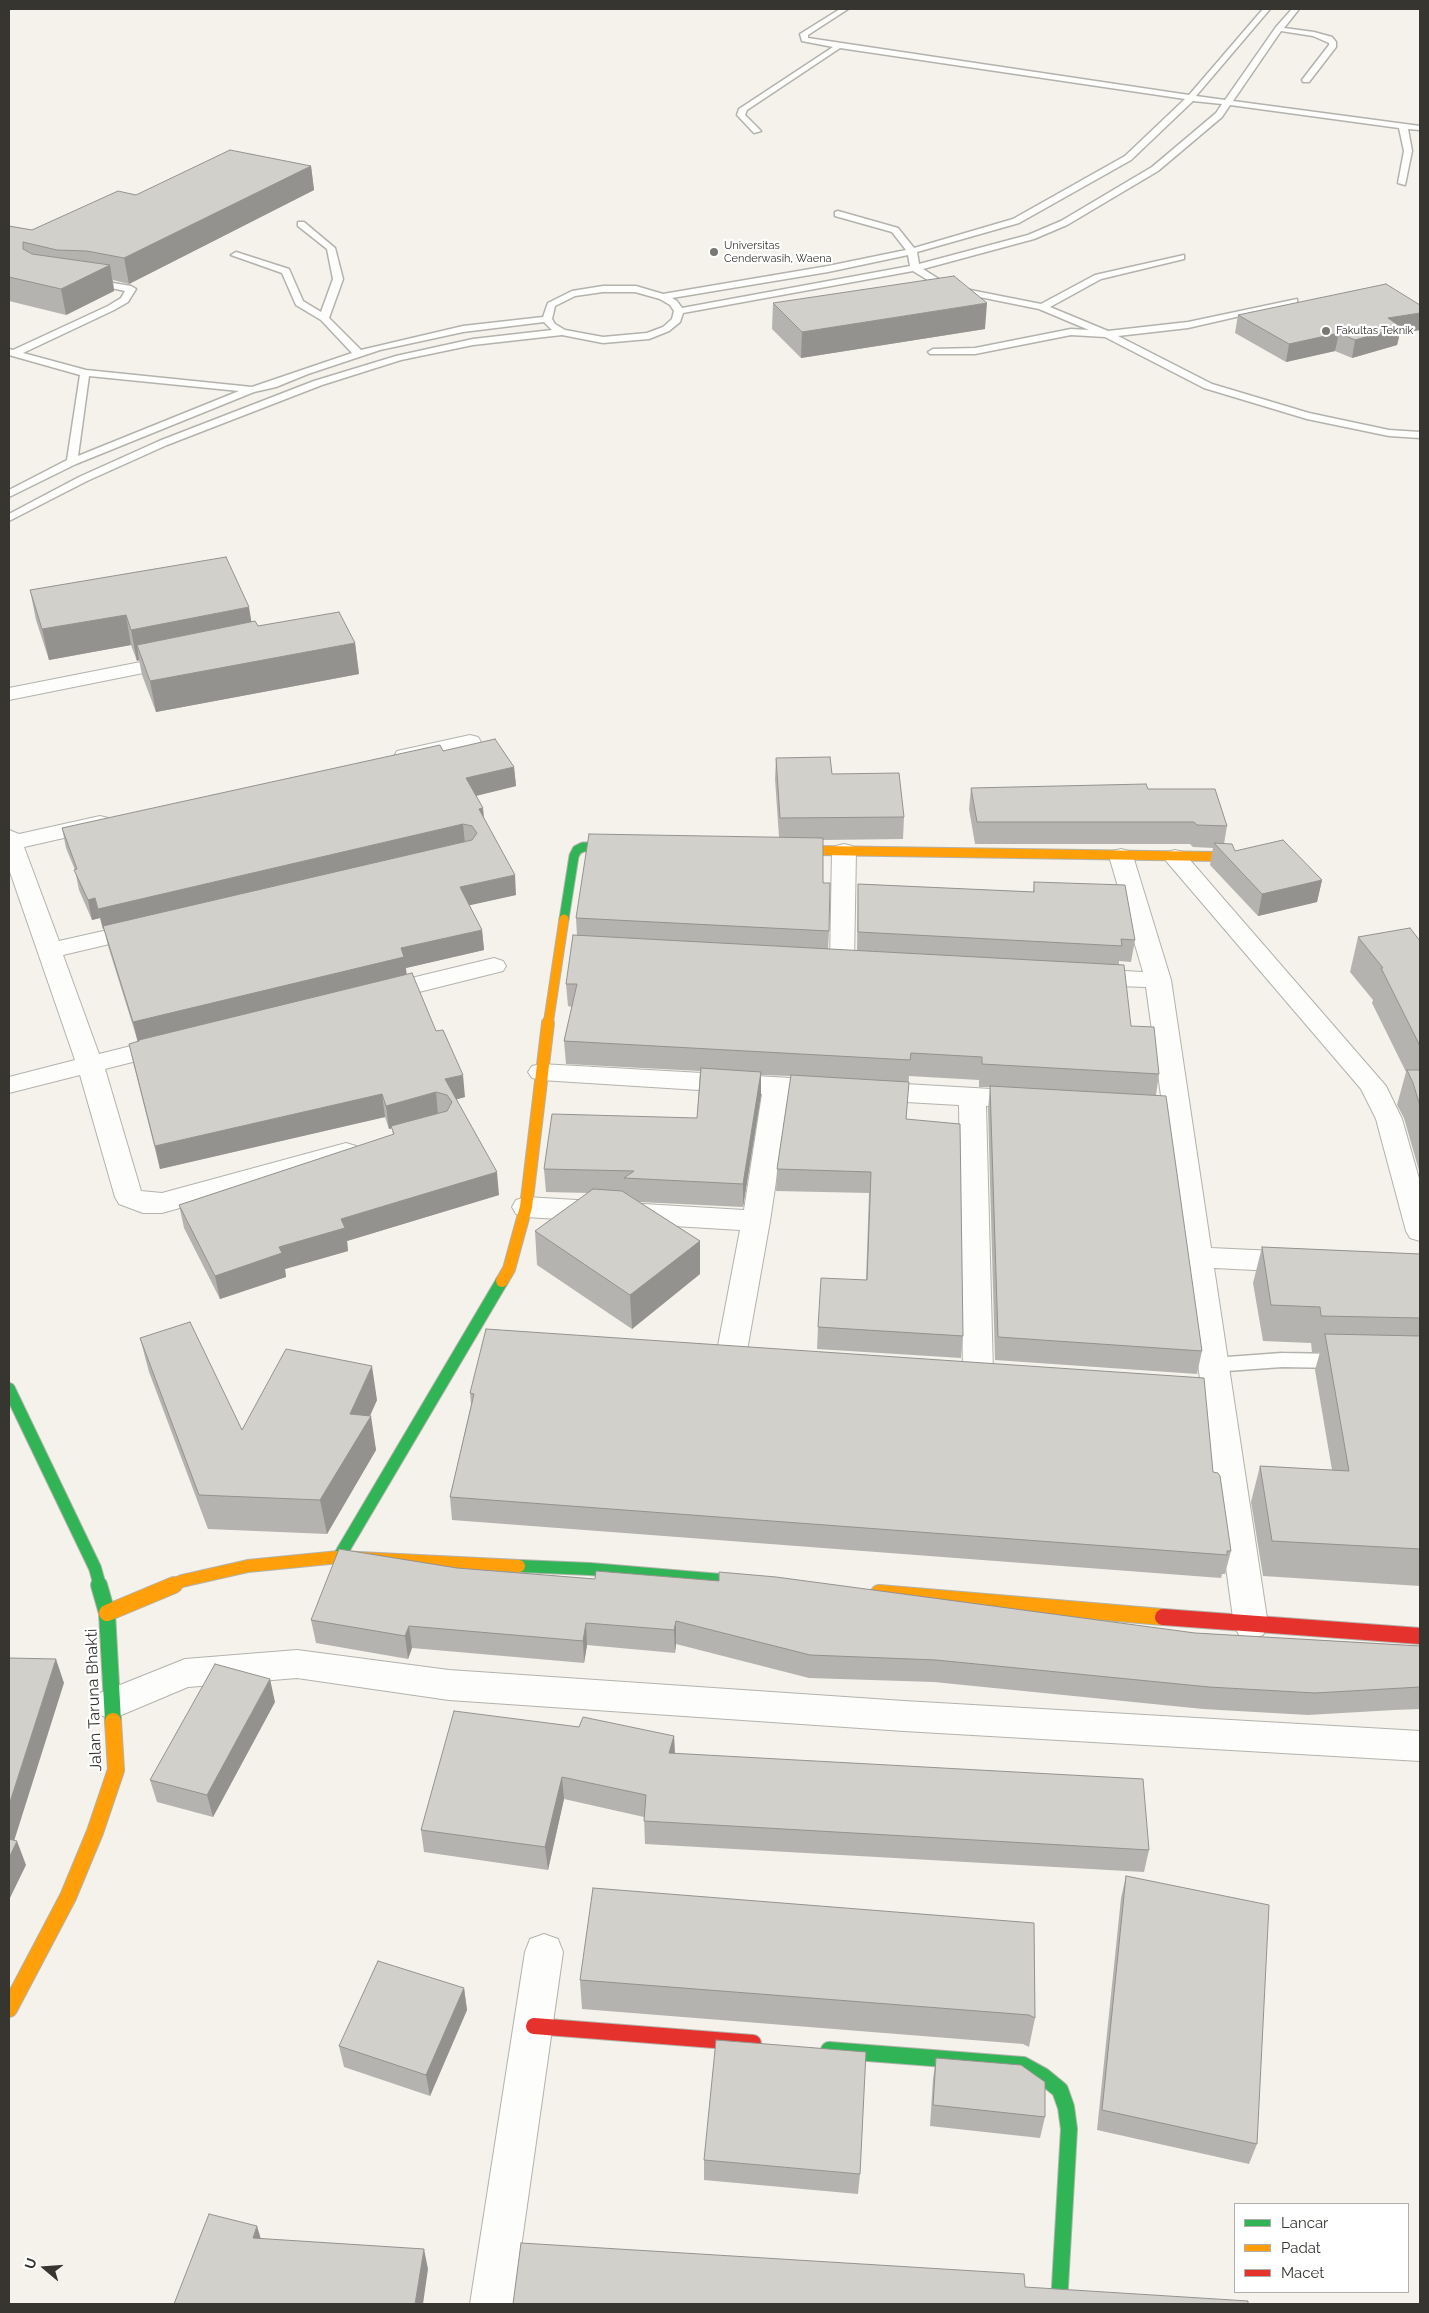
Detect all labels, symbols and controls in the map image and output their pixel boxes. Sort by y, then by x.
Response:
place label: Universitas Cenderwasih, Waena [724,239,832,265]
marker: Universitas Cenderwasih, Waena [708,246,720,258]
place label: Fakultas Teknik [1336,324,1413,338]
marker: Fakultas Teknik [1320,325,1332,337]
street label: Jalan Taruna Bhakti [82,1628,106,1772]
legend [1234,2203,1409,2293]
text: Lancar [1281,2214,1328,2232]
text: Padat [1281,2239,1321,2257]
north arrow [20,2243,70,2293]
text: U [22,2256,40,2271]
text: Macet [1281,2264,1324,2282]

